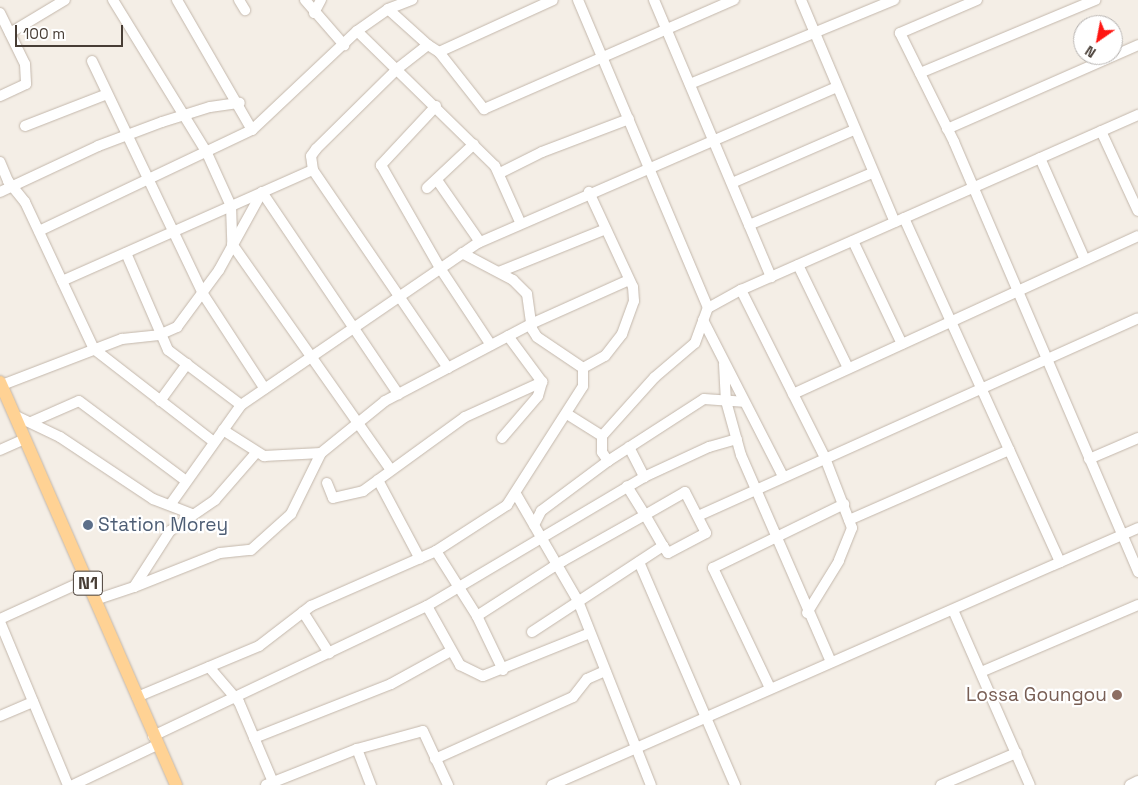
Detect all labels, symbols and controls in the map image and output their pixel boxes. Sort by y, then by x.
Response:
scale bar [18,15,125,47]
north arrow [1073,15,1123,65]
text: 100 m [23,24,65,43]
text: N [1082,42,1099,62]
place label: Station Morey [98,514,228,536]
marker: Station Morey [82,519,94,531]
road number: N1 [72,568,104,598]
place label: Lossa Goungou [966,684,1107,706]
marker: Lossa Goungou [1111,689,1123,701]

